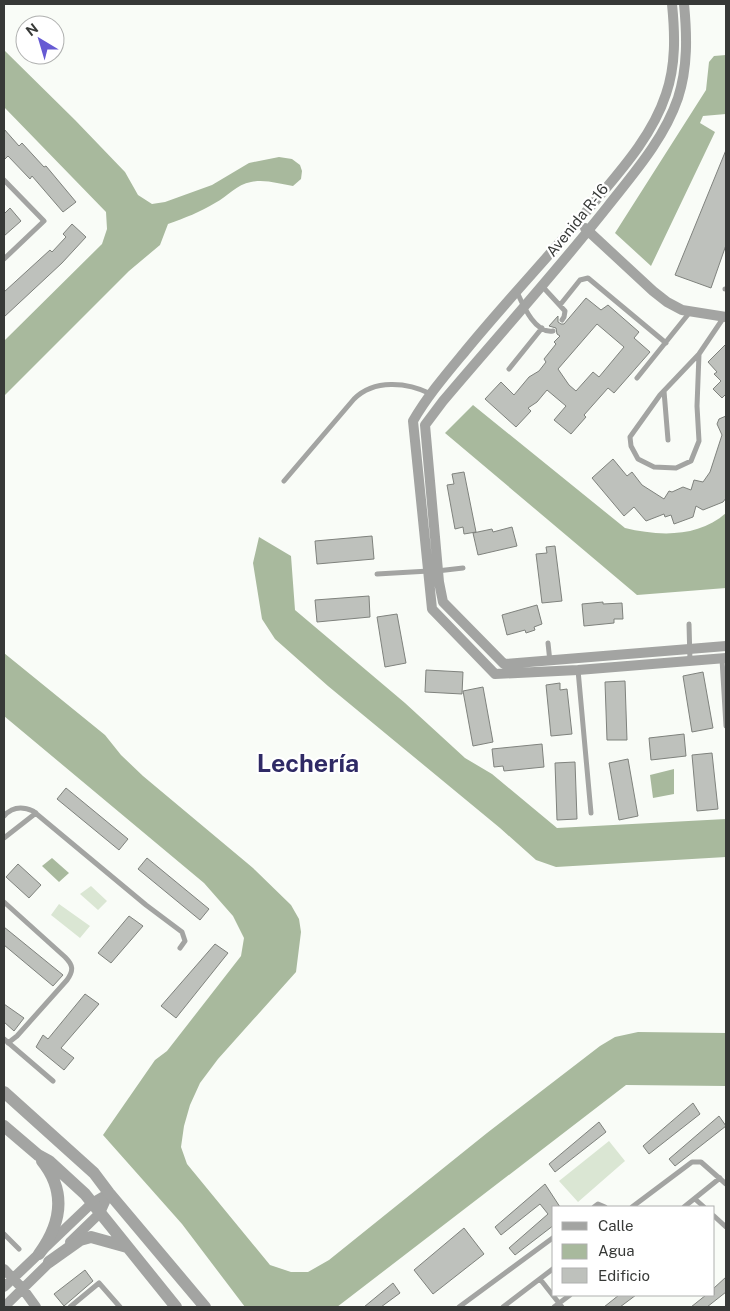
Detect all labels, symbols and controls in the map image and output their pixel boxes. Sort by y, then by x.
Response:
north arrow [15,15,65,65]
text: N [23,20,41,39]
street label: Avenida R-16 [543,180,611,260]
district label: Lechería [257,748,359,778]
legend [552,1206,715,1296]
text: Calle [598,1217,634,1234]
text: Agua [598,1242,635,1259]
text: Edificio [598,1267,650,1284]

